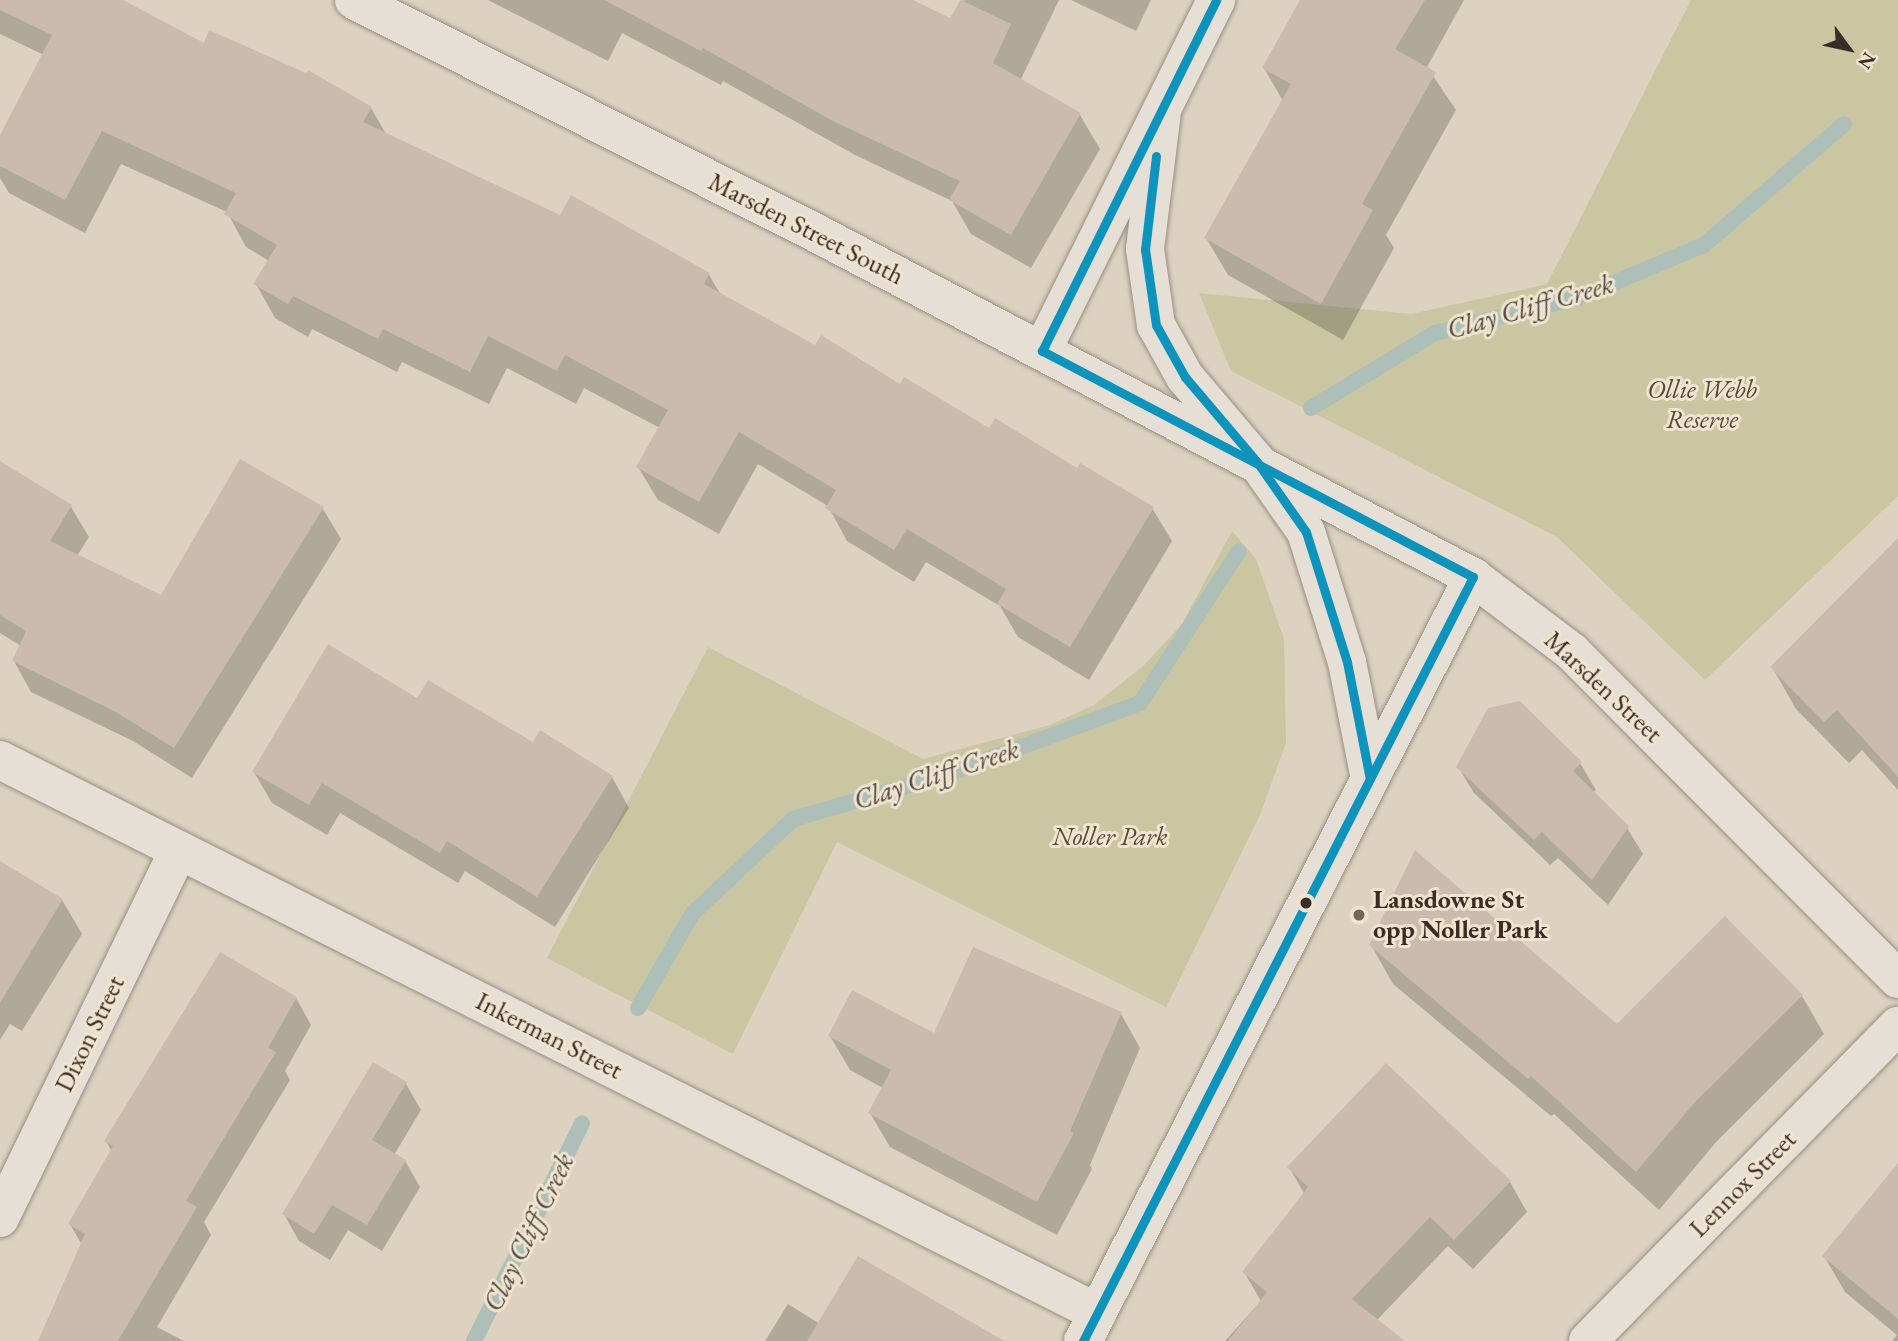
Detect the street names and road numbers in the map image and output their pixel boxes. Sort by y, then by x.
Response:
street label: Marsden Street South [703,166,909,292]
street label: Marsden Street [1538,625,1668,749]
street label: Dixon Street [48,971,132,1097]
street label: Inkerman Street [471,986,627,1086]
street label: Lennox Street [1683,1124,1803,1244]

